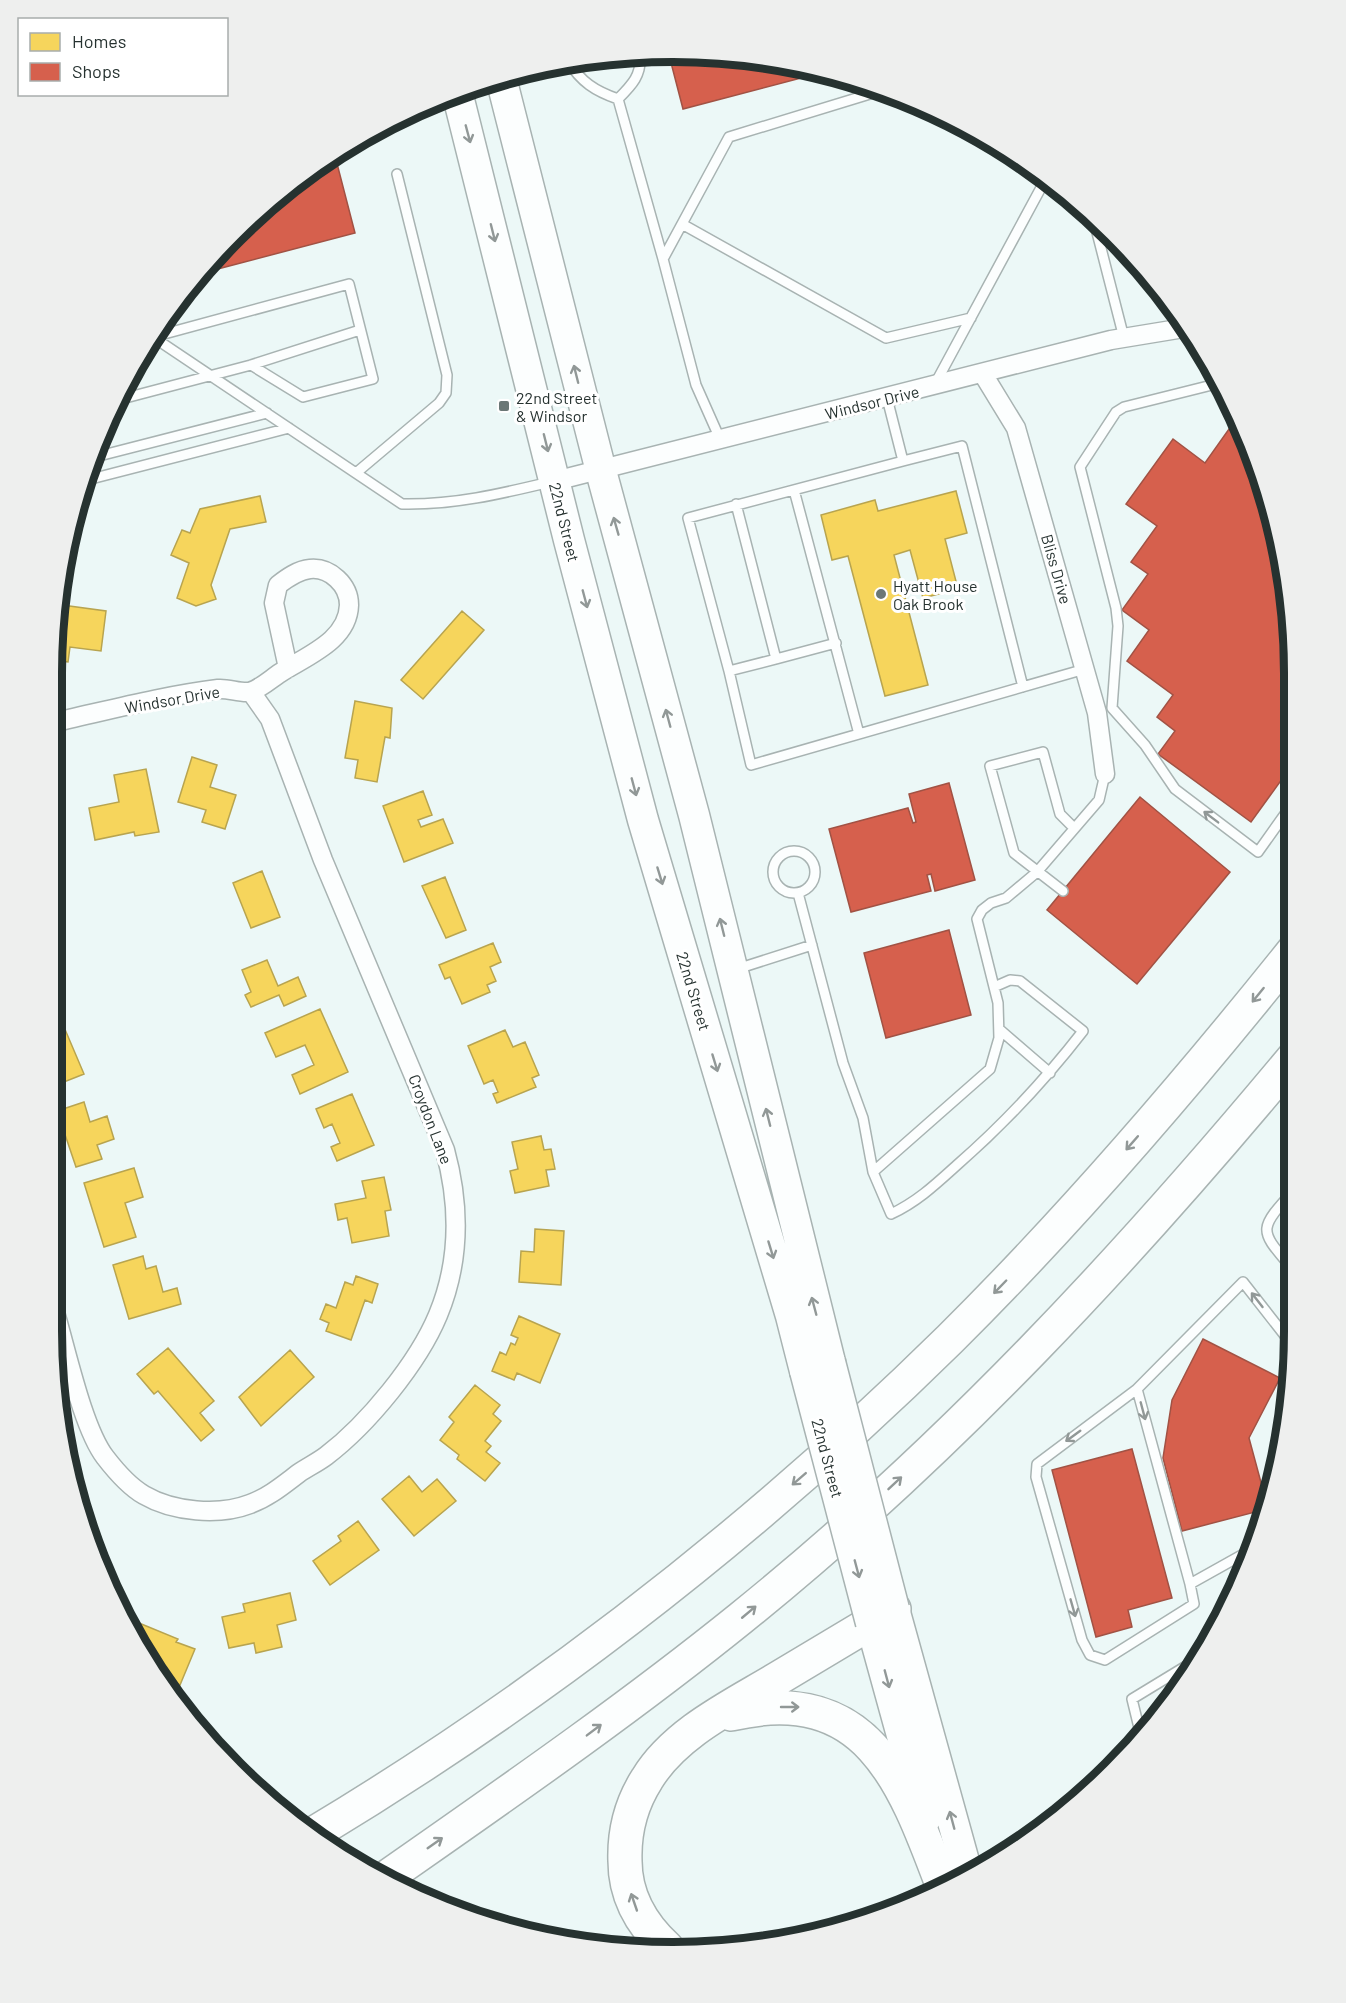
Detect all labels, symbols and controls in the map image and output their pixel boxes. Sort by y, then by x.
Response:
legend [18,18,228,96]
text: Homes [72,30,126,52]
text: Shops [72,60,121,82]
one-way arrow [463,124,475,143]
one-way arrow [488,223,500,242]
one-way arrow [570,365,582,384]
street label: Windsor Drive [823,381,921,423]
place label: 22nd Street & Windsor [516,388,597,425]
marker: 22nd Street & Windsor [497,399,511,413]
one-way arrow [540,433,552,452]
street label: 22nd Street [546,480,584,564]
one-way arrow [610,517,622,536]
street label: Bliss Drive [1038,532,1076,606]
place label: Hyatt House Oak Brook [893,576,978,613]
marker: Hyatt House Oak Brook [874,587,888,601]
one-way arrow [579,589,591,608]
street label: Windsor Drive [123,681,221,717]
one-way arrow [662,709,673,728]
one-way arrow [629,777,641,796]
one-way arrow [1204,810,1220,823]
one-way arrow [655,866,666,885]
one-way arrow [715,918,727,937]
street label: 22nd Street [673,949,715,1033]
one-way arrow [1252,986,1265,1002]
one-way arrow [710,1053,721,1072]
street label: Croydon Lane [405,1071,457,1167]
one-way arrow [761,1107,773,1126]
one-way arrow [1125,1135,1139,1150]
one-way arrow [766,1240,777,1259]
one-way arrow [993,1279,1008,1294]
one-way arrow [1251,1292,1264,1308]
one-way arrow [808,1297,820,1316]
one-way arrow [1138,1401,1149,1420]
street label: 22nd Street [808,1416,848,1500]
one-way arrow [1066,1430,1082,1443]
one-way arrow [791,1472,806,1486]
one-way arrow [887,1476,902,1490]
one-way arrow [852,1560,864,1579]
one-way arrow [1068,1598,1079,1617]
one-way arrow [741,1605,757,1618]
one-way arrow [882,1669,893,1688]
one-way arrow [779,1701,799,1713]
one-way arrow [586,1724,602,1737]
one-way arrow [946,1811,957,1830]
one-way arrow [427,1837,443,1849]
one-way arrow [627,1893,638,1912]

